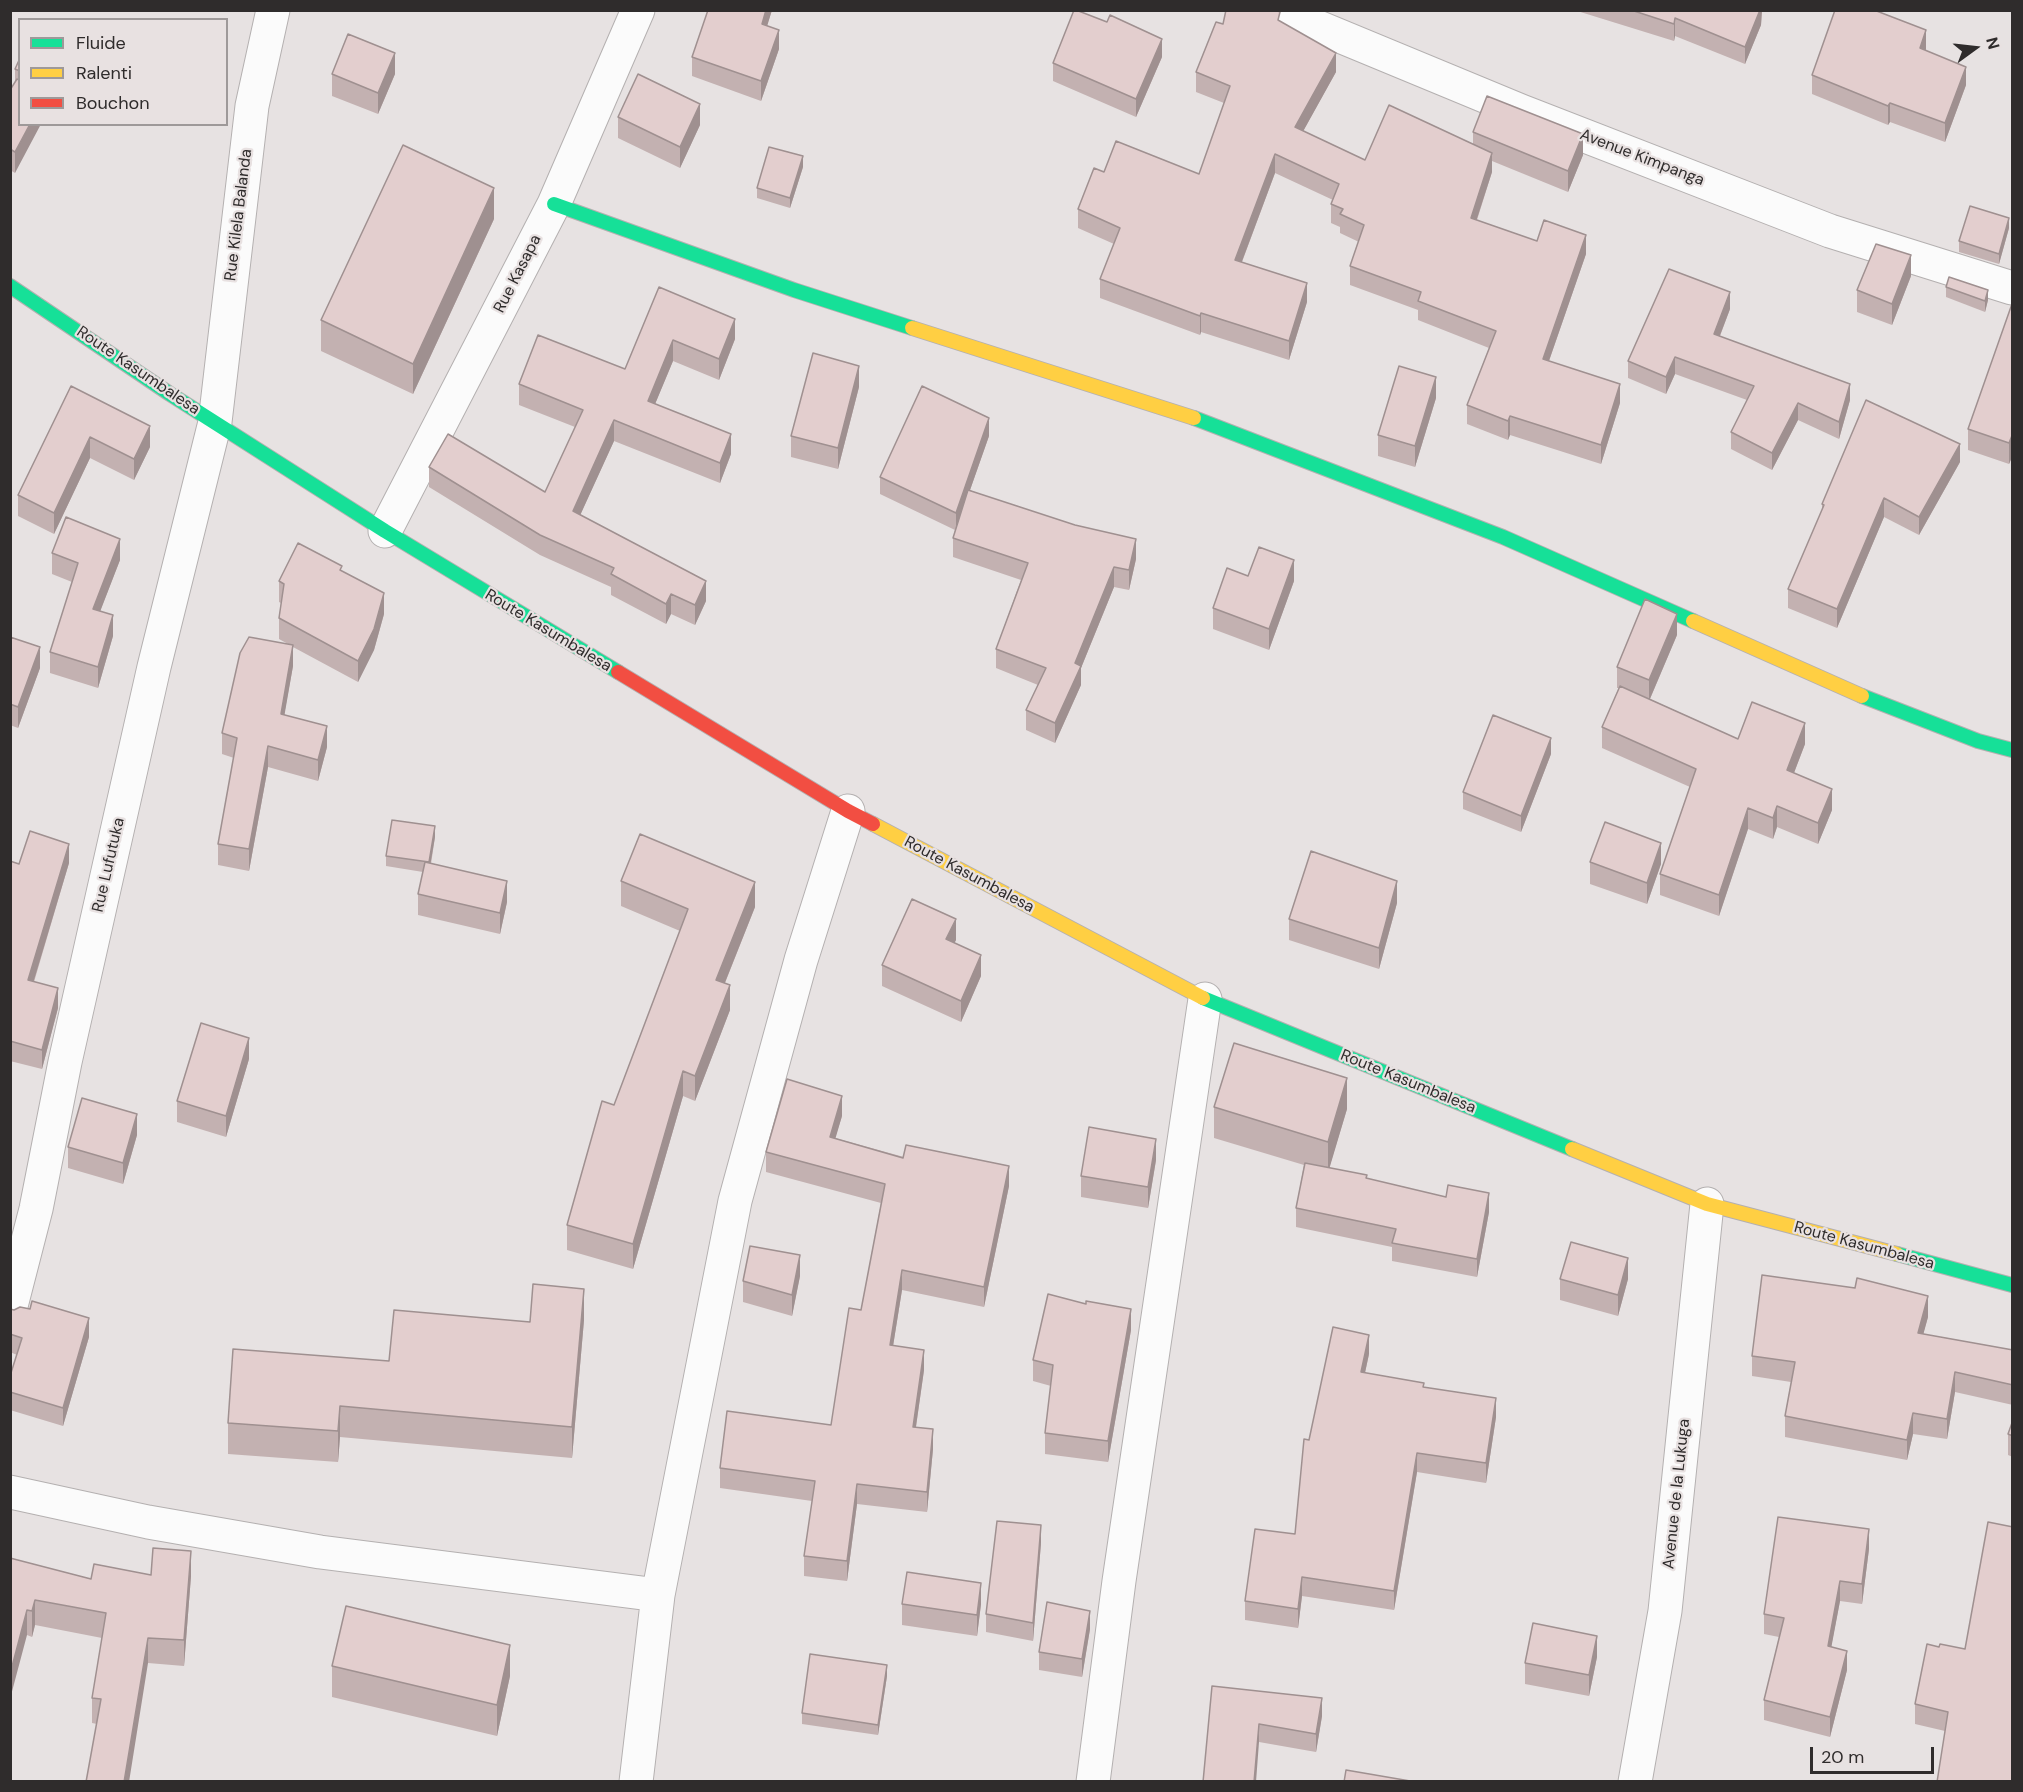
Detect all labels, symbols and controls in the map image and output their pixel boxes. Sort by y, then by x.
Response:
legend [18,18,228,126]
north arrow [1945,18,2005,78]
text: Fluide [76,31,126,55]
text: N [1981,35,2005,52]
text: Ralenti [76,61,132,85]
text: Bouchon [76,91,150,115]
street label: Avenue Kimpanga [1577,125,1707,191]
street label: Rue Kilela Balanda [221,148,257,282]
street label: Rue Kasapa [490,232,546,316]
street label: Route Kasumbalesa [73,323,203,419]
street label: Route Kasumbalesa [481,586,615,676]
street label: Rue Lufutuka [89,816,129,914]
street label: Route Kasumbalesa [901,833,1037,917]
street label: Route Kasumbalesa [1337,1046,1479,1118]
street label: Route Kasumbalesa [1792,1218,1936,1274]
street label: Avenue de la Lukuga [1660,1418,1694,1570]
scale bar [1813,1735,1938,1773]
text: 20 m [1821,1745,1864,1769]

